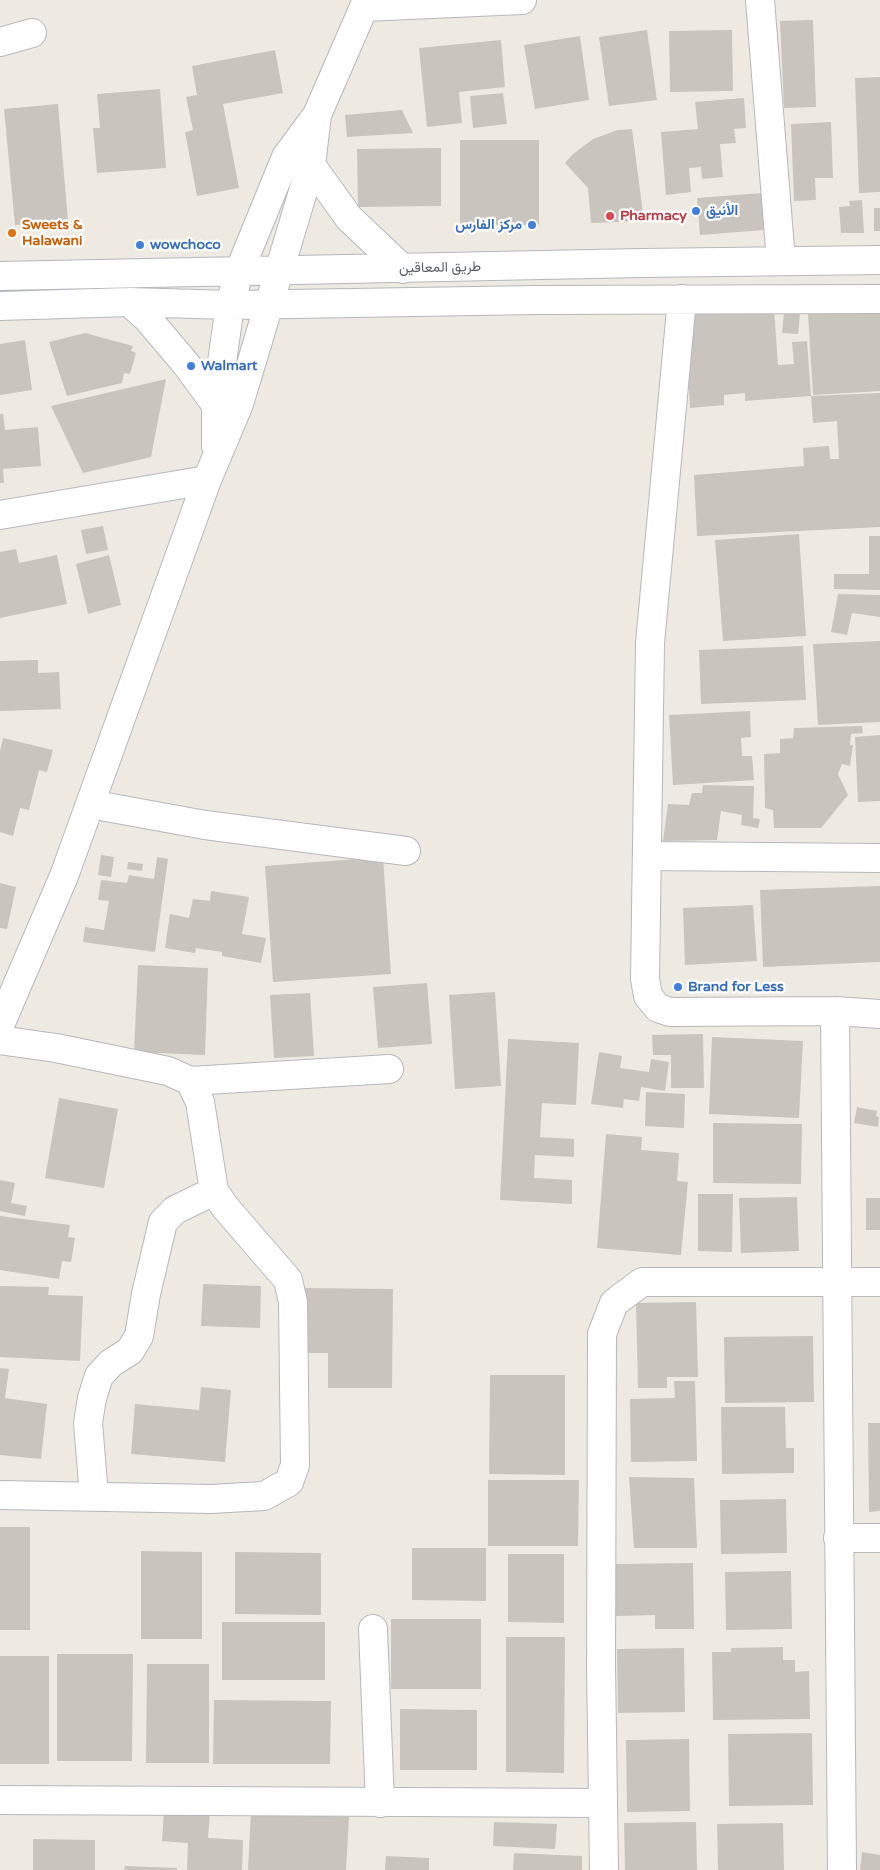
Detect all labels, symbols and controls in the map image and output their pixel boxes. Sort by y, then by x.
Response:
place label: الأنيق [706,203,738,219]
marker: الأنيق [690,205,702,217]
place label: Pharmacy [620,208,687,224]
marker: Pharmacy [604,210,616,222]
place label: Sweets & Halawani [22,217,83,250]
place label: مركز الفارس [455,217,522,233]
marker: مركز الفارس [526,219,538,231]
marker: Sweets & Halawani [6,227,18,239]
place label: wowchoco [150,237,221,253]
marker: wowchoco [134,239,146,251]
street label: طريق المعاقين [399,259,481,277]
place label: Walmart [201,358,257,374]
marker: Walmart [185,360,197,372]
place label: Brand for Less [688,979,784,995]
marker: Brand for Less [672,981,684,993]

